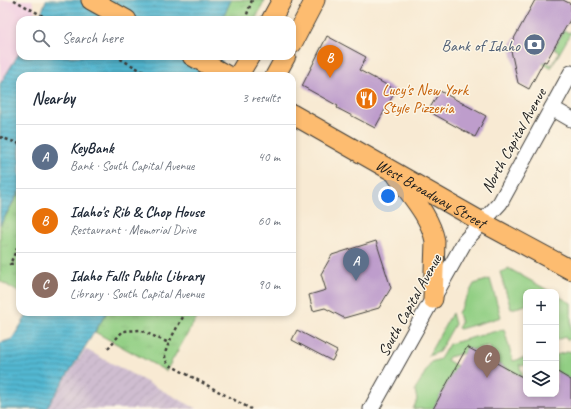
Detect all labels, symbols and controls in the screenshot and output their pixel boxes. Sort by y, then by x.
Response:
search box [16,16,296,60]
icon: search [30,27,52,49]
text: Search here [62,29,123,48]
bank icon: Bank of Idaho [522,32,548,58]
place label: Bank of Idaho [442,36,521,56]
pin: B [317,45,343,78]
place label: Lucy's New York Style Pizzeria [382,80,469,118]
street label: North Capital Avenue [477,83,552,196]
restaurant icon: Lucy's New York Style Pizzeria [354,85,380,111]
text: Nearby [32,88,75,109]
text: 3 results [242,90,280,106]
text: KeyBank [70,139,114,158]
text: A [42,149,48,165]
text: 40 m [258,149,280,165]
street label: West Broadway Street [372,155,491,234]
text: Bank · South Capital Avenue [70,158,194,174]
your location [378,186,398,206]
text: Idaho's Rib & Chop House [70,203,204,222]
text: B [42,213,48,229]
text: 60 m [258,213,280,229]
text: Restaurant · Memorial Drive [70,222,196,238]
pin: A [343,248,369,281]
street label: South Capital Avenue [374,249,447,360]
text: Idaho Falls Public Library [70,267,204,286]
text: C [42,277,48,293]
text: 90 m [258,277,280,293]
text: Library · South Capital Avenue [70,286,204,302]
map controls [523,289,559,397]
button: + [523,289,559,325]
button: − [523,325,559,361]
pin: C [474,345,500,378]
button: layers [523,361,559,397]

